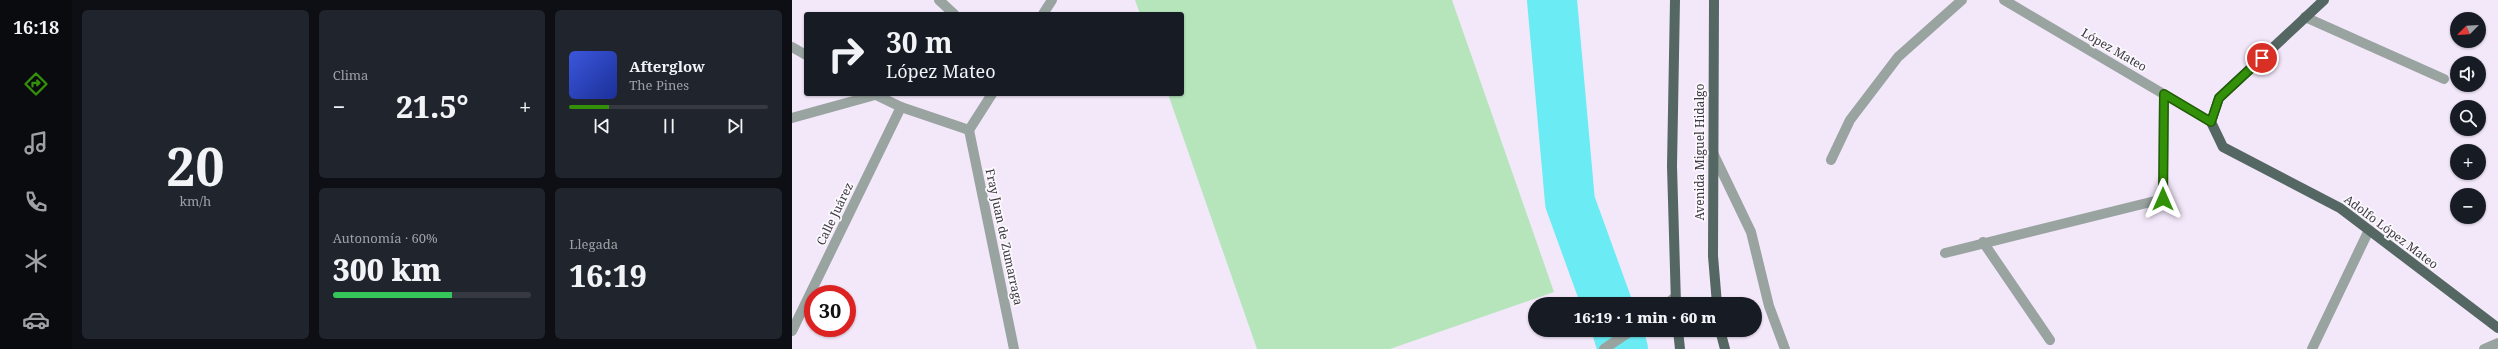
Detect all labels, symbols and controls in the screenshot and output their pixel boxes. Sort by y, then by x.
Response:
north arrow [2450,12,2486,48]
map controls [2450,12,2486,224]
text: 16:18 [13,15,59,39]
text: 30 m [886,23,953,61]
street label: López Mateo [2078,24,2150,75]
icon: right [820,28,872,80]
pin [2245,41,2279,75]
icon: arrive [2251,47,2273,69]
text: Afterglow [629,56,705,76]
button: sound [2450,56,2486,92]
text: López Mateo [886,59,996,83]
text: Clima [333,66,368,84]
icon: directions [22,70,50,98]
text: The Pines [629,76,689,94]
street label: Avenida Miguel Hidalgo [1691,83,1708,220]
text: 21.5° [396,86,468,127]
text: − [333,91,345,121]
text: + [519,91,531,121]
button: search [2450,100,2486,136]
icon: previous [591,115,613,137]
icon: pause [658,115,680,137]
icon: next [724,115,746,137]
icon: music [22,129,50,157]
text: 20 [166,130,225,201]
button: + [2450,144,2486,180]
street label: Fray Juan de Zumarraga [982,167,1027,307]
position arrow [2142,178,2184,220]
street label: Calle Juárez [812,180,857,248]
icon: phone [22,188,50,216]
button: − [2450,188,2486,224]
street label: Adolfo López Mateo [2341,191,2442,273]
text: km/h [179,192,211,210]
text: Autonomía · 60% [333,229,438,247]
text: Llegada [569,235,618,253]
icon: climate [22,247,50,275]
text: 300 km [333,249,441,290]
text: 16:19 [569,255,647,296]
speed limit sign: 30 [804,285,856,337]
icon: car [22,306,50,334]
text: 16:19 · 1 min · 60 m [1574,307,1716,327]

